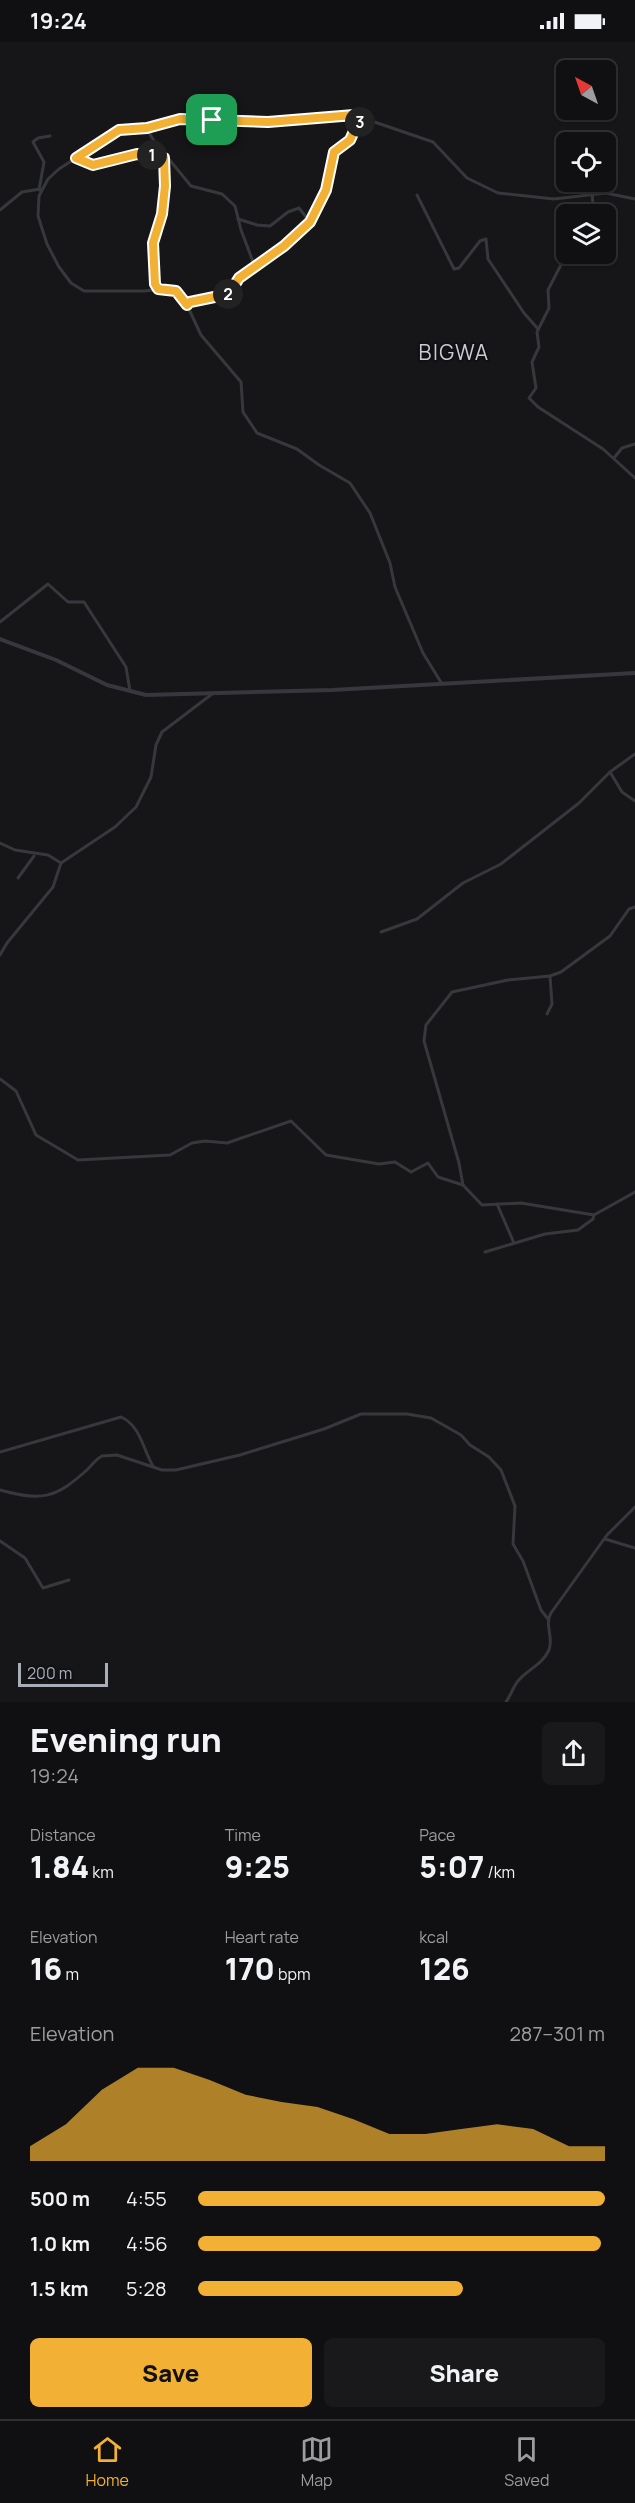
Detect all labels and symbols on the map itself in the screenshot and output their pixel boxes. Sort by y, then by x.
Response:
north arrow [556,60,616,120]
pin [186,94,237,145]
pin: 3 [345,107,375,137]
pin: 1 [137,140,167,170]
pin: 2 [213,279,243,309]
district label: BIGWA [419,338,489,366]
scale bar [18,1660,108,1688]

